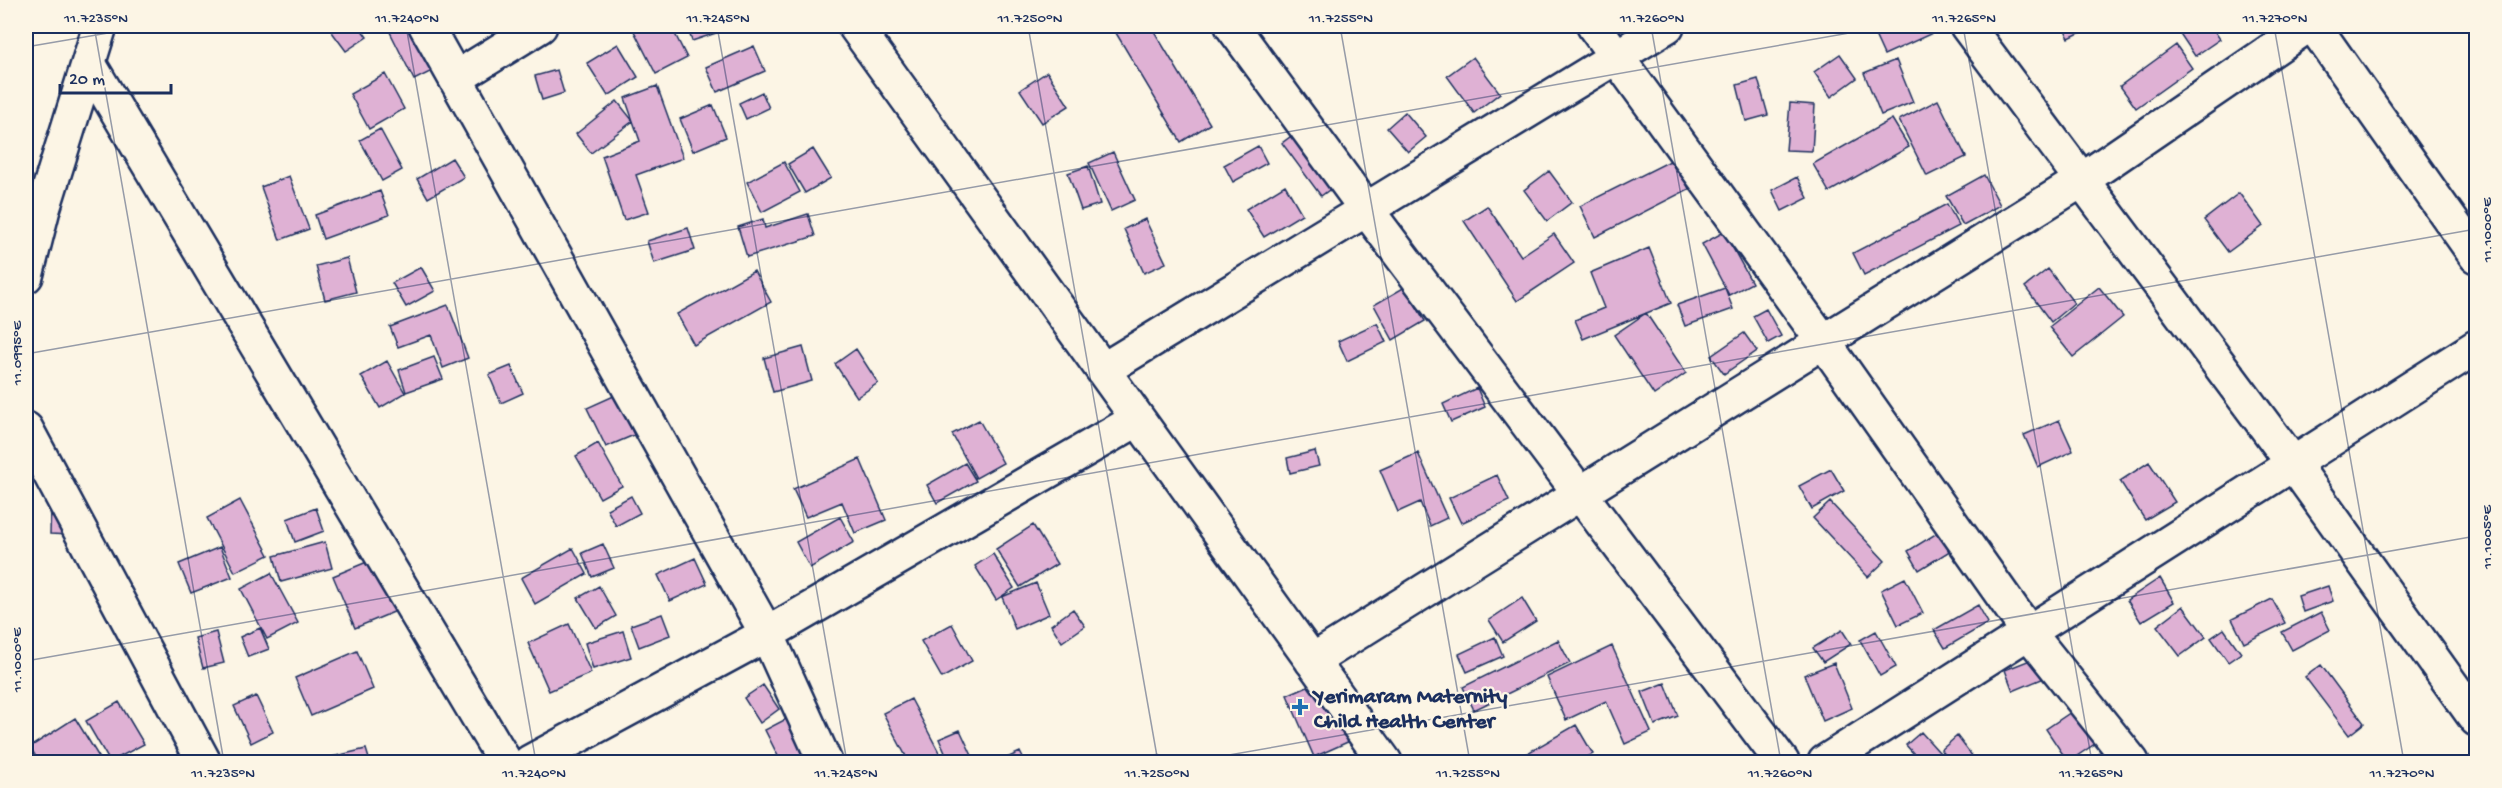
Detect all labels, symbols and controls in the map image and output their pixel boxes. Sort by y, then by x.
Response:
text: 11.7235°N [63,10,128,28]
text: 11.7240°N [374,10,439,28]
text: 11.7245°N [685,10,750,28]
text: 11.7250°N [997,10,1063,28]
text: 11.7255°N [1308,10,1373,28]
text: 11.7260°N [1619,10,1685,28]
text: 11.7265°N [1931,10,1996,28]
text: 11.7270°N [2242,10,2308,28]
scale bar [60,57,171,95]
text: 20 m [69,70,105,91]
text: 11.1000°E [2479,197,2497,263]
text: 11.0995°E [9,320,27,386]
text: 11.1005°E [2479,504,2497,570]
text: 11.1000°E [9,627,27,693]
place label: Yerimaram Maternity Child Health Center [1311,685,1508,736]
marker: Yerimaram Maternity Child Health Center [1291,698,1309,716]
text: 11.7235°N [190,765,255,783]
text: 11.7240°N [501,765,566,783]
text: 11.7245°N [813,765,878,783]
text: 11.7250°N [1124,765,1190,783]
text: 11.7255°N [1435,765,1500,783]
text: 11.7260°N [1747,765,1813,783]
text: 11.7265°N [2058,765,2123,783]
text: 11.7270°N [2369,765,2435,783]

